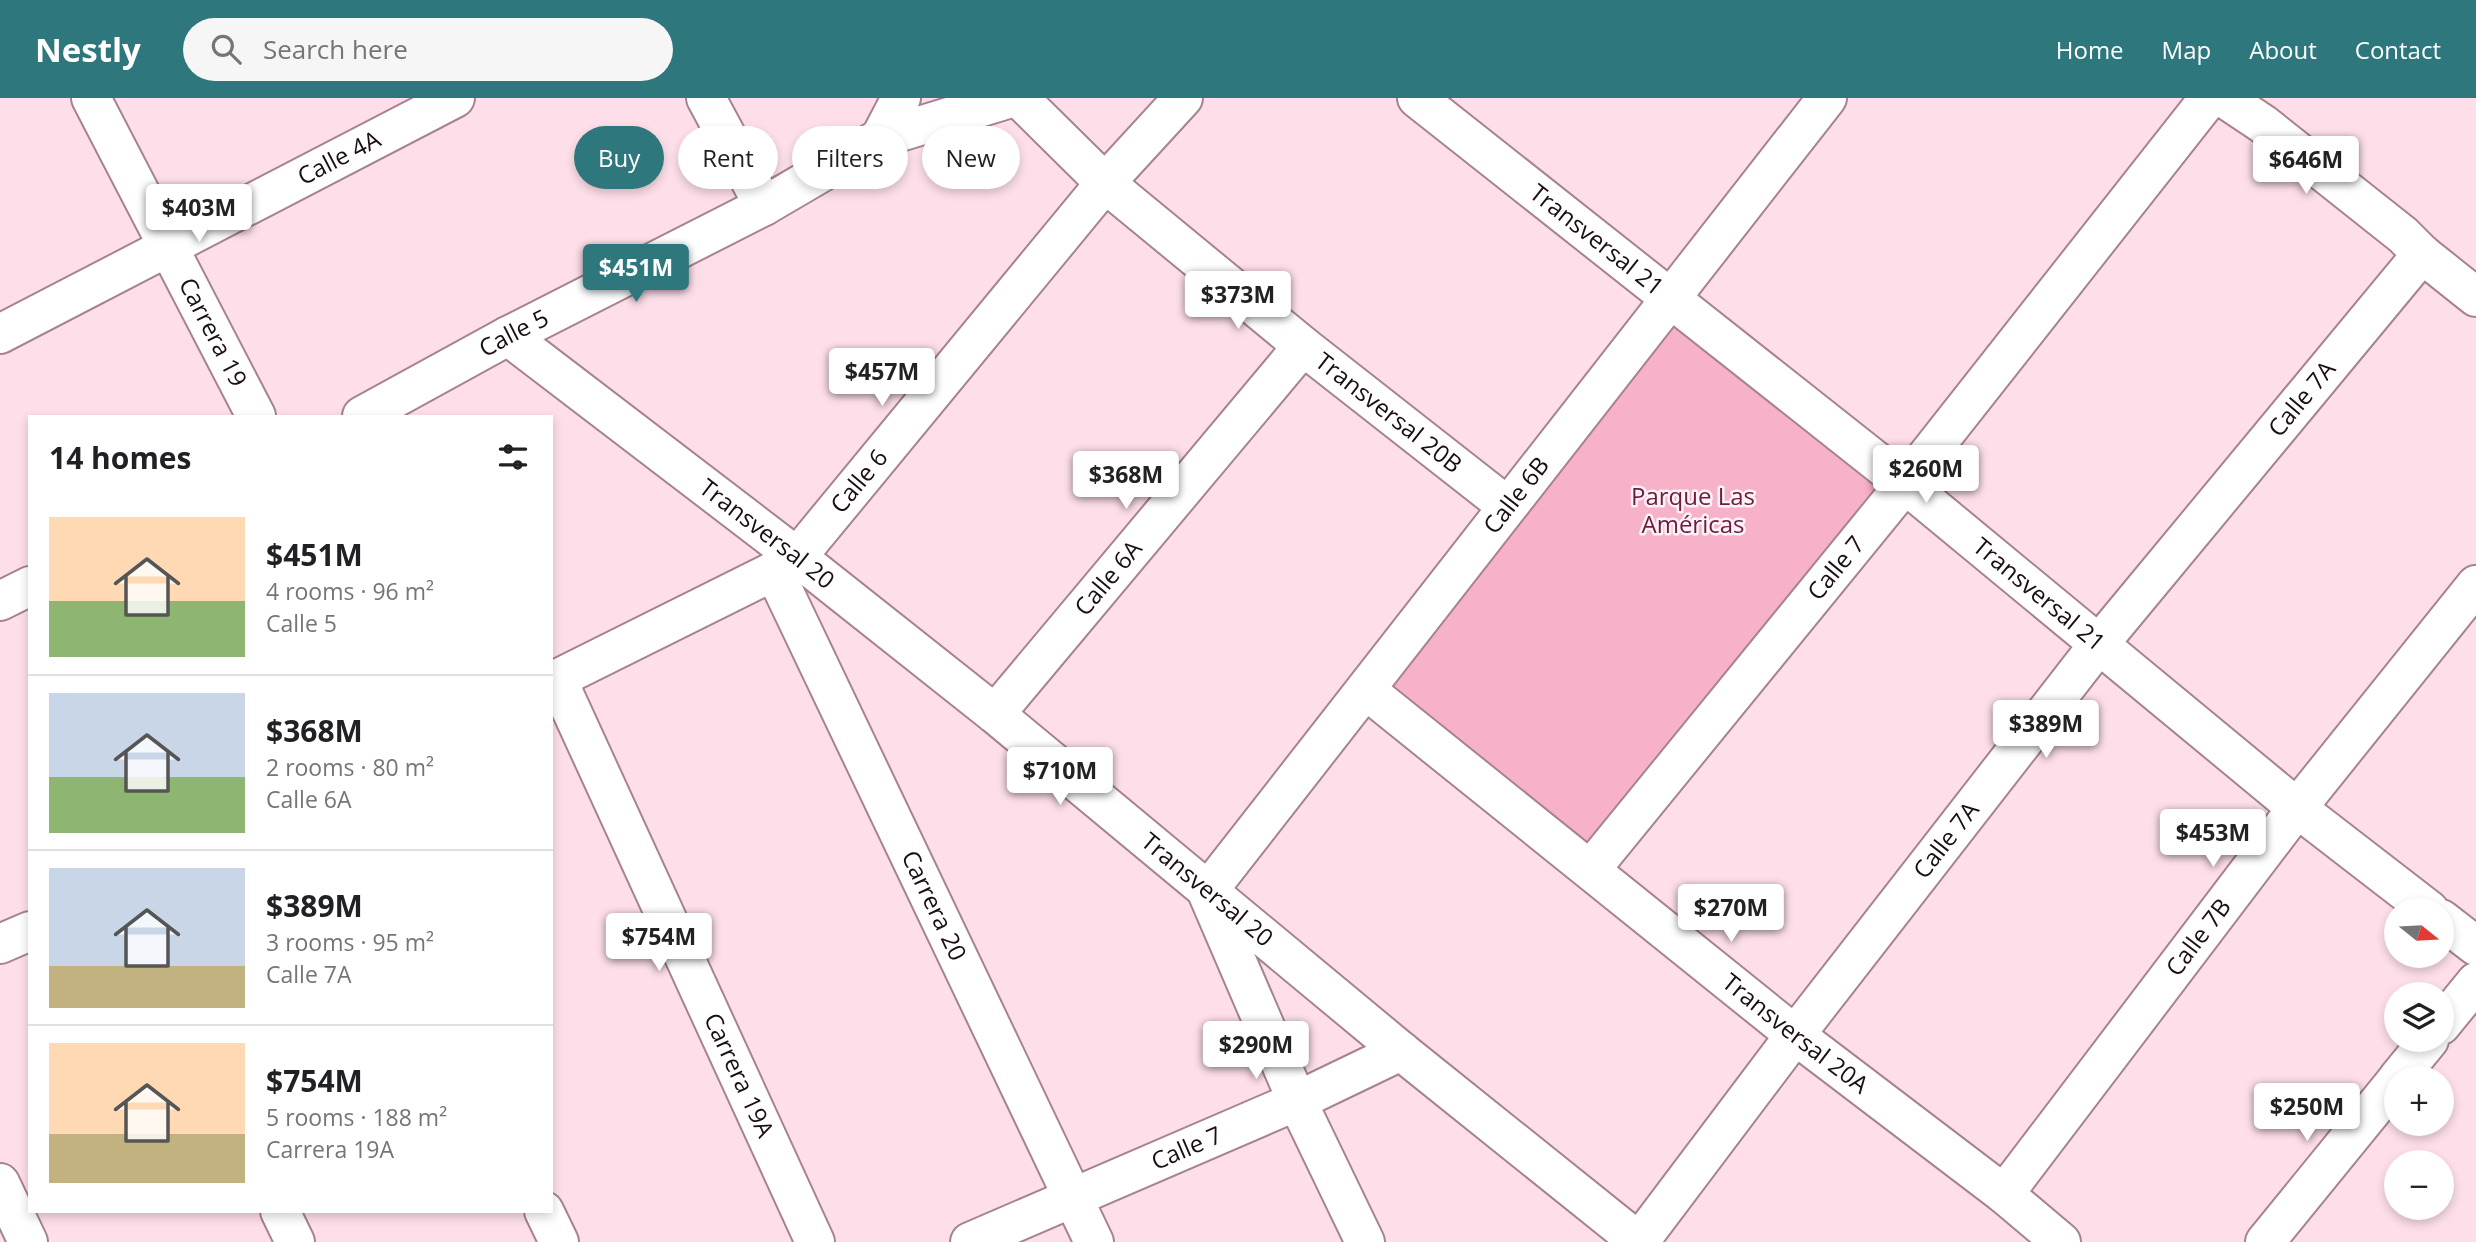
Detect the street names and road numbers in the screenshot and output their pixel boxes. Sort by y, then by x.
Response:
street label: Calle 4A [291,121,386,192]
street label: Transversal 21 [1524,176,1671,302]
street label: Carrera 19 [172,271,256,392]
street label: Calle 5 [473,300,554,364]
street label: Transversal 20B [1309,344,1470,480]
street label: Calle 7A [2260,352,2343,443]
street label: Calle 6 [822,441,894,519]
street label: Calle 6B [1475,449,1556,540]
street label: Transversal 20 [693,470,842,596]
street label: Calle 7 [1799,528,1871,606]
street label: Transversal 21 [1967,529,2113,658]
street label: Calle 6A [1066,532,1149,622]
street label: Calle 7A [1905,793,1986,885]
street label: Transversal 20 [1135,824,1281,953]
street label: Carrera 20 [895,845,975,966]
street label: Calle 7B [2157,891,2238,982]
street label: Transversal 20A [1716,965,1877,1101]
street label: Carrera 19A [697,1007,783,1143]
street label: Calle 7 [1146,1117,1227,1177]

